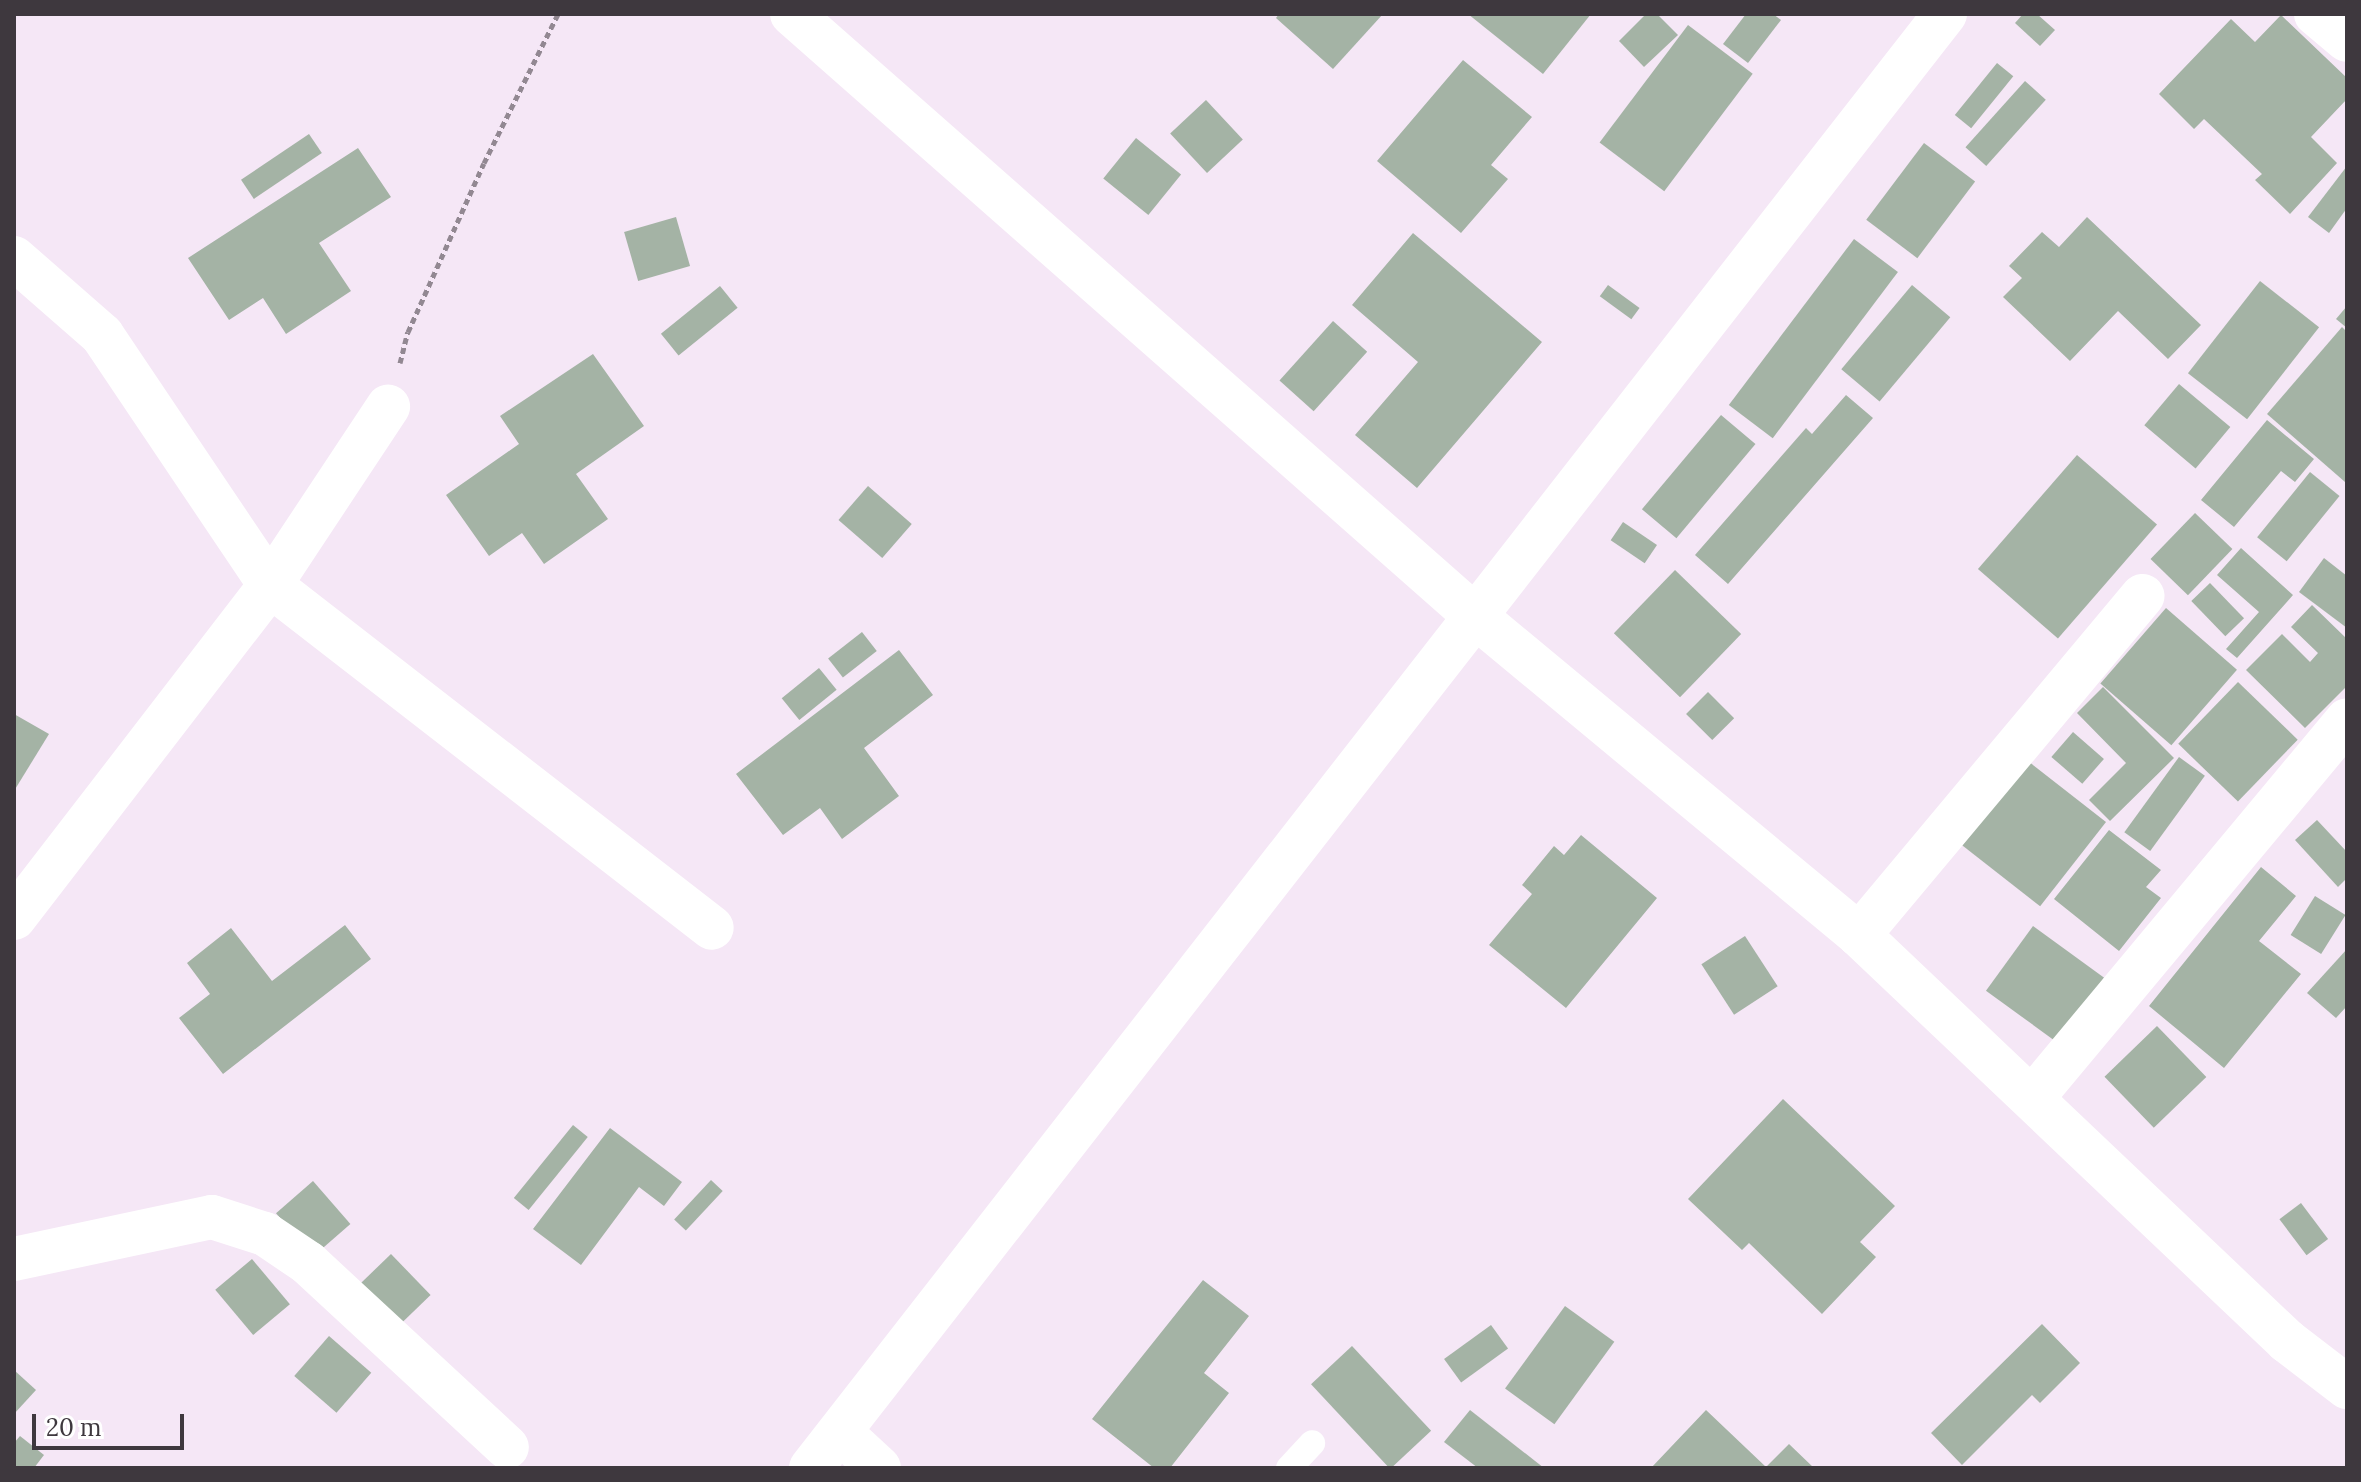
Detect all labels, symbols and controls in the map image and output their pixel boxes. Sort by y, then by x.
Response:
scale bar [36,1398,188,1448]
text: 20 m [46,1412,102,1443]

